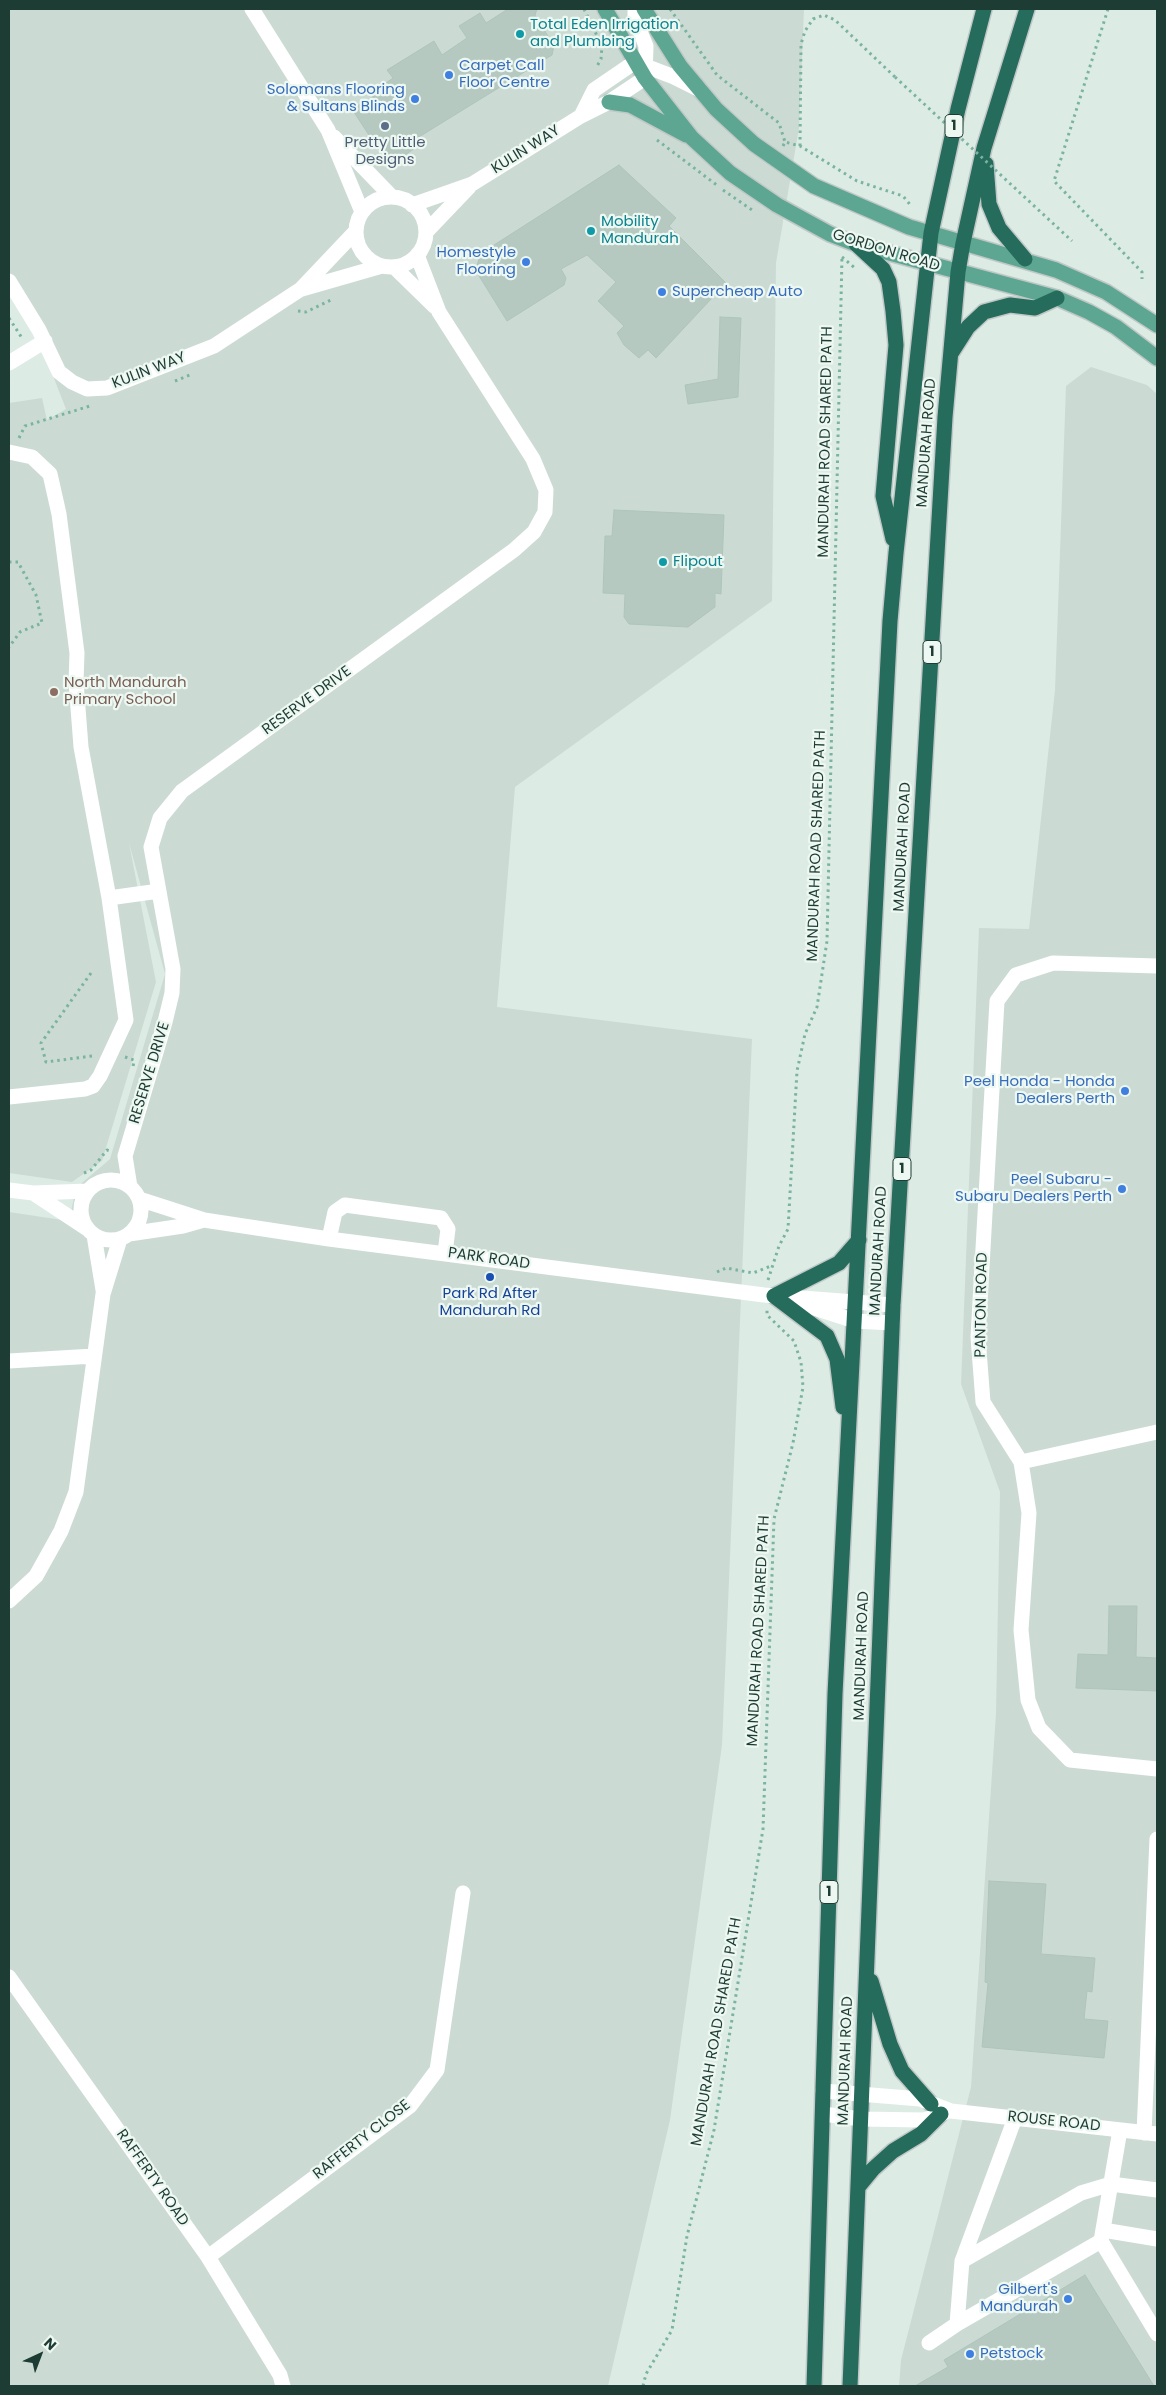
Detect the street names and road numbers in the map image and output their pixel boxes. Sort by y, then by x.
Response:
road number: 1 [945,114,963,138]
street label: KULIN WAY [488,122,564,178]
street label: GORDON ROAD [830,226,942,276]
street label: MANDURAH ROAD SHARED PATH [815,326,837,558]
street label: KULIN WAY [110,349,188,393]
street label: MANDURAH ROAD [914,378,940,508]
road number: 1 [923,640,941,664]
street label: RESERVE DRIVE [259,663,355,739]
street label: MANDURAH ROAD SHARED PATH [804,730,830,962]
street label: MANDURAH ROAD [891,782,915,912]
street label: RESERVE DRIVE [126,1020,174,1126]
road number: 1 [893,1158,911,1180]
street label: MANDURAH ROAD [867,1186,891,1316]
street label: PARK ROAD [447,1244,531,1274]
street label: PANTON ROAD [972,1252,992,1358]
street label: MANDURAH ROAD SHARED PATH [744,1515,774,1747]
street label: MANDURAH ROAD [851,1591,873,1721]
road number: 1 [820,1880,838,1904]
street label: MANDURAH ROAD SHARED PATH [688,1916,746,2148]
street label: MANDURAH ROAD [835,1996,857,2126]
street label: RAFFERTY CLOSE [310,2096,414,2184]
street label: ROUSE ROAD [1007,2108,1101,2136]
street label: RAFFERTY ROAD [112,2126,192,2230]

